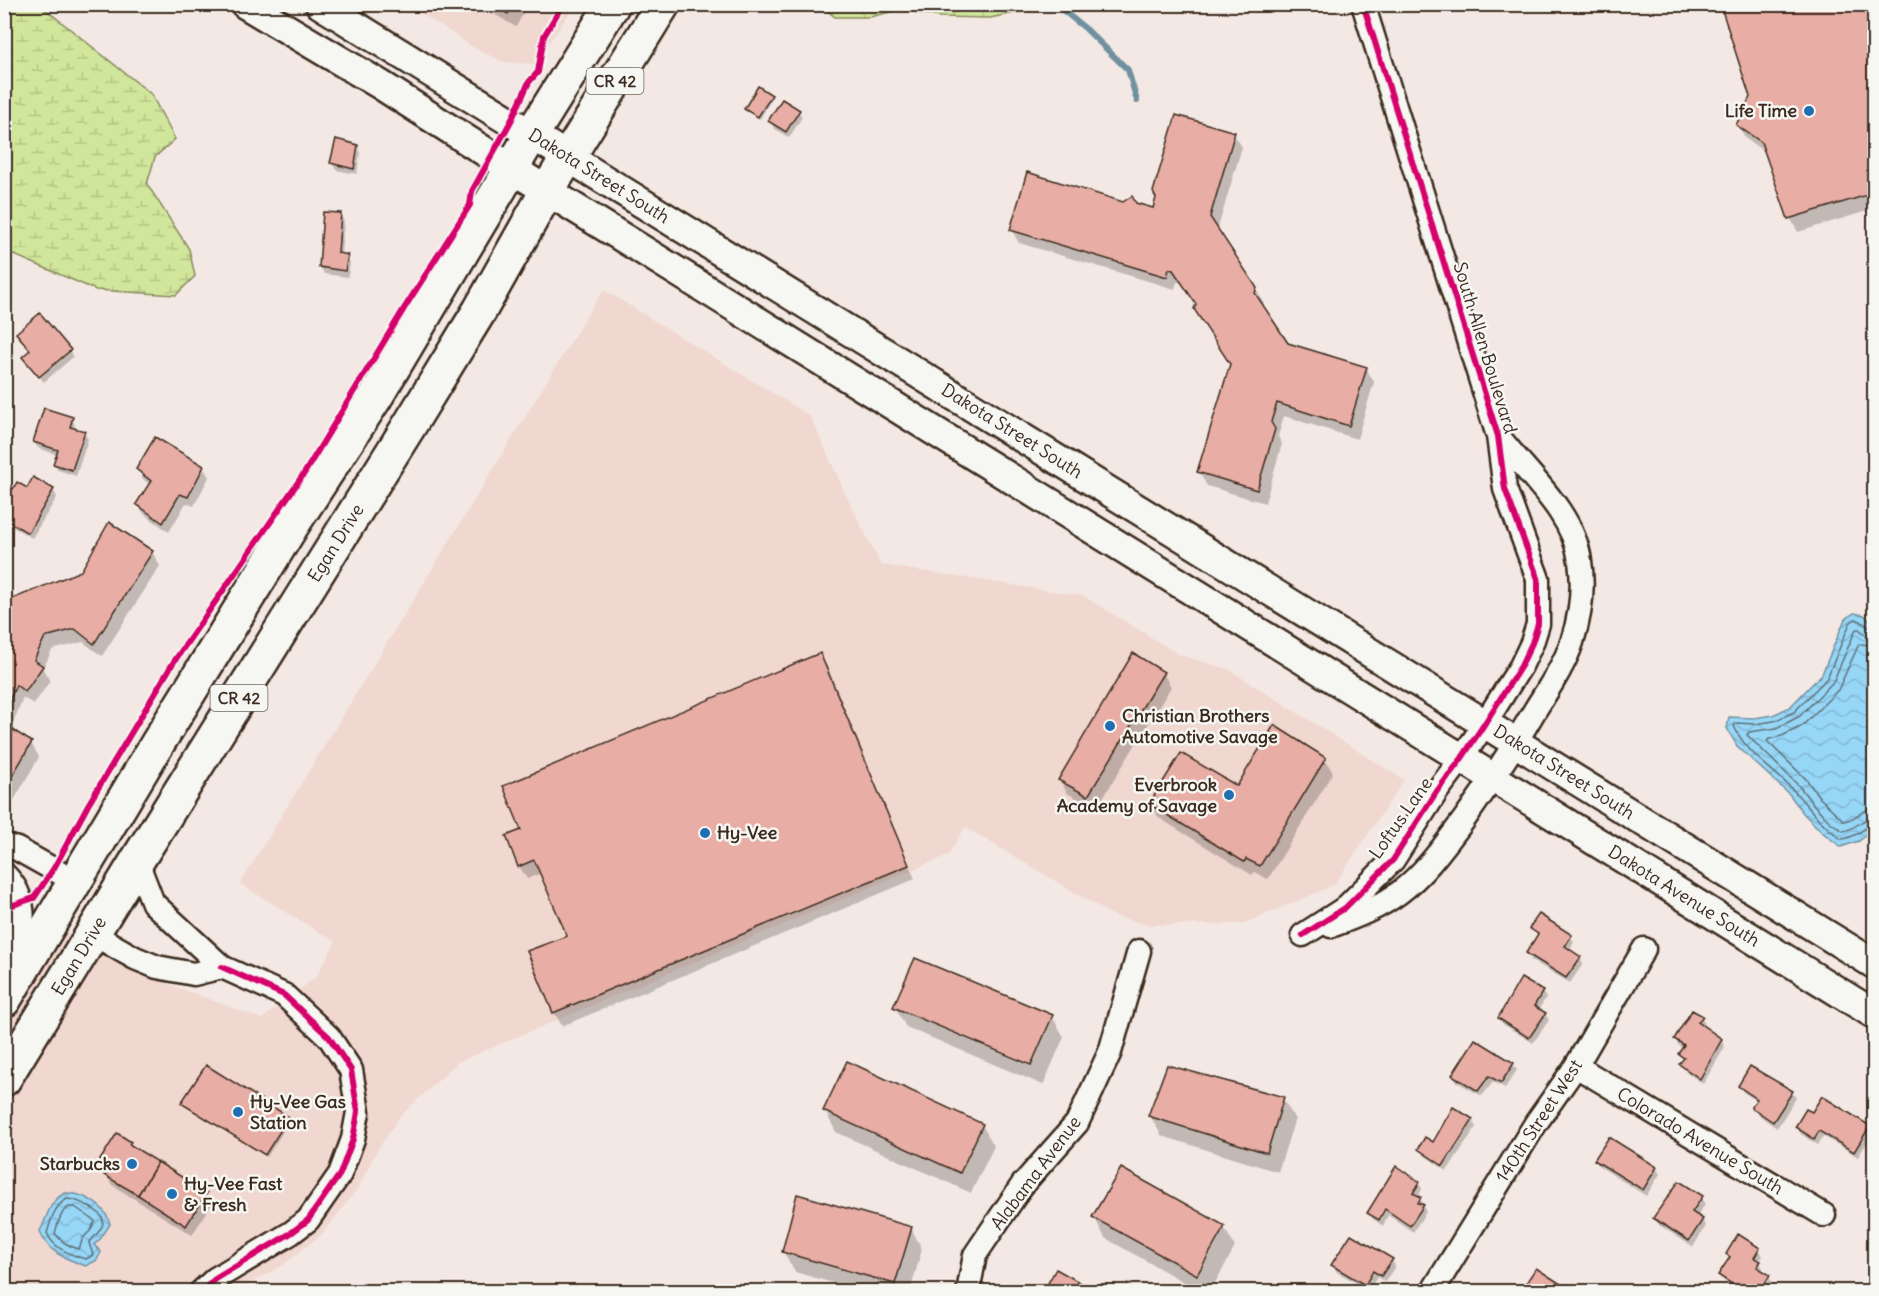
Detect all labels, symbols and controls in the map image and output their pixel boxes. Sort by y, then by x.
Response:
road number: CR 42 [586,68,644,94]
place label: Life Time [1725,99,1797,122]
marker: Life Time [1802,104,1816,118]
street label: Dakota Street South [524,123,674,228]
street label: South Allen Boulevard [1448,259,1523,437]
street label: Dakota Street South [937,378,1087,483]
street label: Egan Drive [303,499,369,586]
road number: CR 42 [210,685,268,711]
place label: Christian Brothers Automotive Savage [1122,704,1278,748]
marker: Christian Brothers Automotive Savage [1103,719,1117,733]
street label: Dakota Street South [1489,719,1639,824]
street label: Loftus Lane [1364,772,1437,863]
place label: Everbrook Academy of Savage [1057,773,1217,817]
marker: Everbrook Academy of Savage [1222,788,1236,802]
place label: Hy-Vee [717,821,777,844]
marker: Hy-Vee [698,826,712,840]
street label: Dakota Avenue South [1604,840,1764,952]
street label: Egan Drive [46,912,111,999]
street label: 140th Street West [1490,1055,1587,1187]
street label: Colorado Avenue South [1613,1082,1788,1199]
place label: Hy-Vee Gas Station [250,1090,346,1134]
marker: Hy-Vee Gas Station [231,1105,245,1119]
street label: Alabama Avenue [985,1111,1086,1234]
place label: Starbucks [40,1152,120,1175]
marker: Starbucks [125,1157,139,1171]
place label: Hy-Vee Fast & Fresh [184,1172,283,1216]
marker: Hy-Vee Fast & Fresh [165,1187,179,1201]

